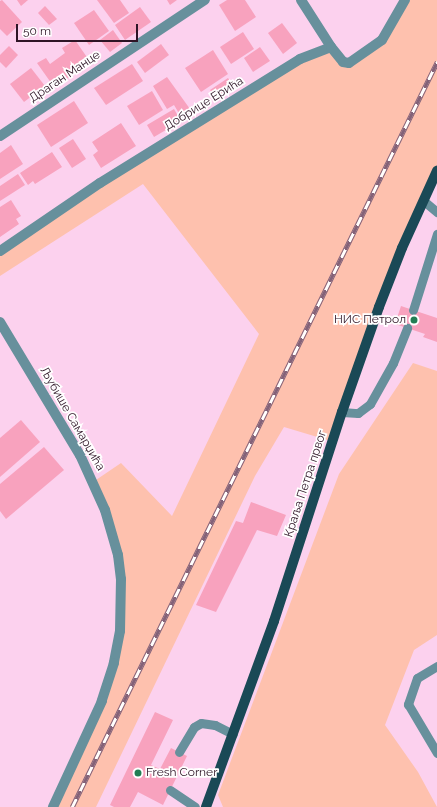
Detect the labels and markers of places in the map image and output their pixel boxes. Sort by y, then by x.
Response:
place label: НИС Петрол [334,313,406,327]
marker: НИС Петрол [409,315,419,325]
place label: Fresh Corner [146,766,217,780]
marker: Fresh Corner [133,768,143,778]

